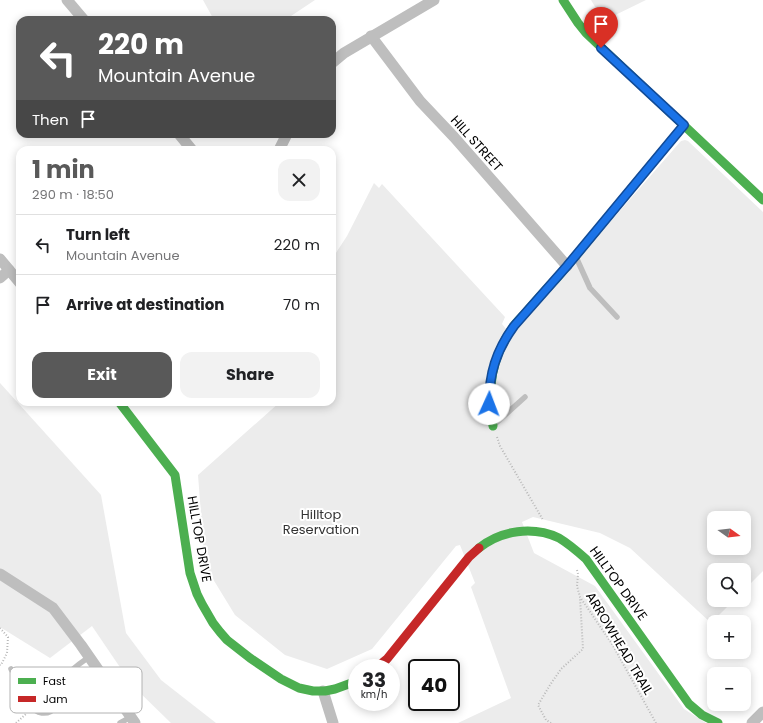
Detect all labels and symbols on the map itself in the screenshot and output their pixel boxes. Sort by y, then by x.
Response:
pin [584,7.0,618,48]
street label: HILL STREET [446,111,507,176]
position arrow [468,383,510,425]
street label: HILLTOP DRIVE [183,494,216,584]
park label: Hilltop Reservation [283,505,359,539]
north arrow [707,511,751,555]
street label: HILLTOP DRIVE [585,542,652,624]
street label: ARROWHEAD TRAIL [581,588,658,699]
speed limit sign: 40 [408,659,460,711]
legend [10,667,142,713]
text: Fast [43,673,66,689]
text: Jam [43,691,68,707]

